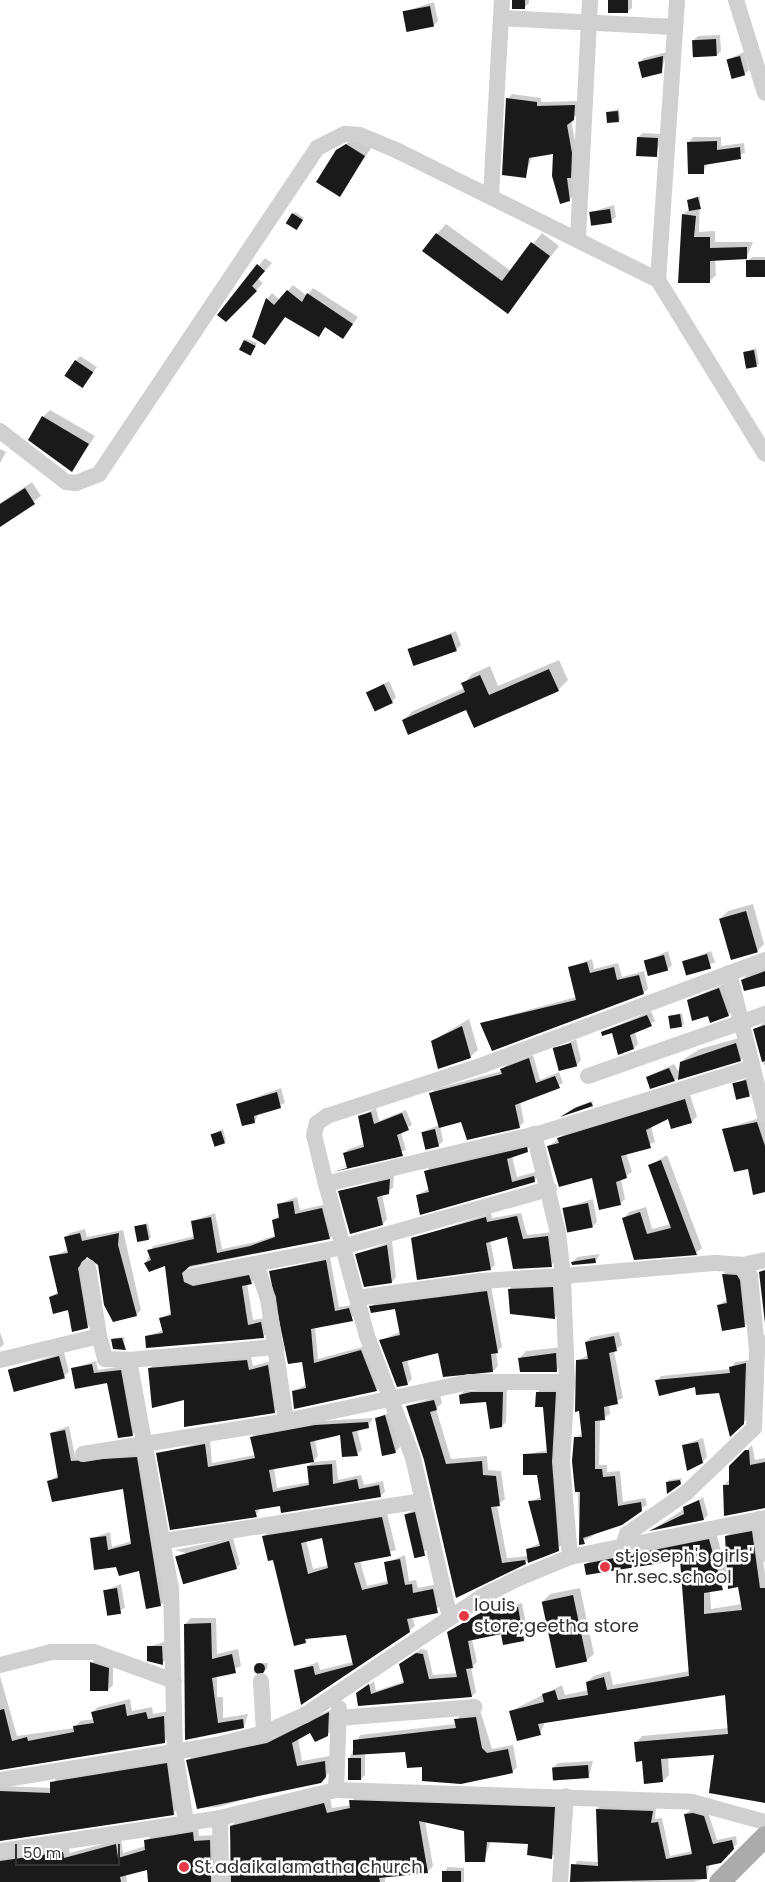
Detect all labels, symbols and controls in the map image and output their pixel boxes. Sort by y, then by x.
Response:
place label: st.joseph's girls' hr.sec.school [615,1546,752,1588]
marker: st.joseph's girls' hr.sec.school [599,1561,611,1573]
place label: louis store;geetha store [474,1595,639,1638]
marker: louis store;geetha store [458,1610,470,1622]
scale bar [18,1834,122,1866]
text: 50 m [23,1842,61,1863]
place label: St.adaikalamatha church [194,1856,423,1878]
marker: St.adaikalamatha church [178,1861,190,1873]

